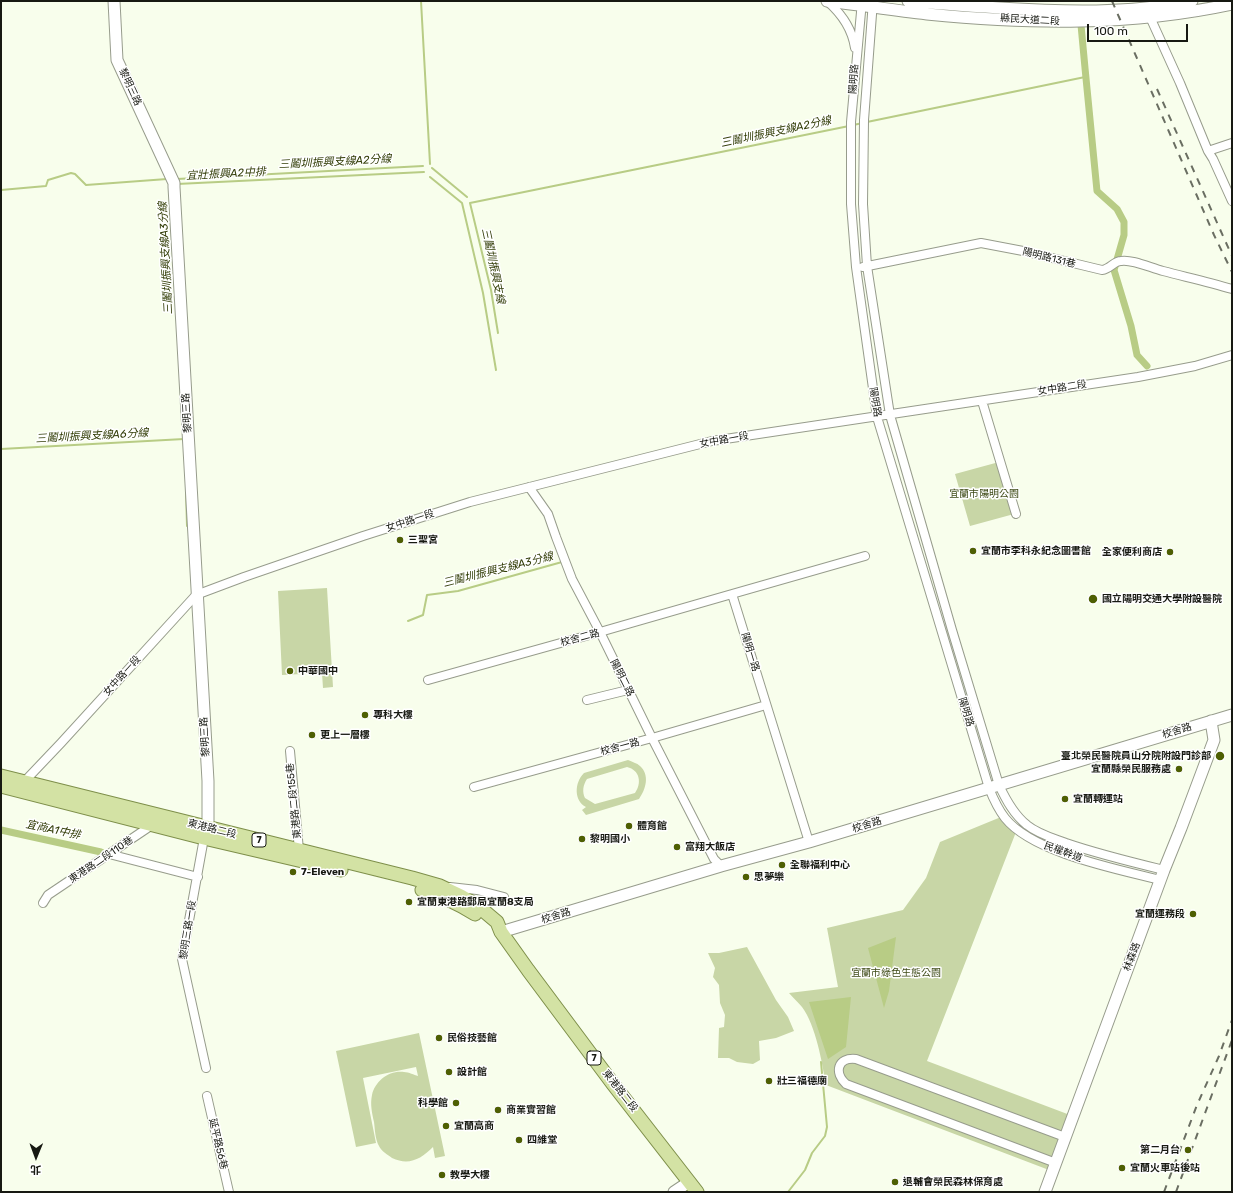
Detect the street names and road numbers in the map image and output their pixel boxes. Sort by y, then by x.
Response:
street label: 縣民大道二段 [1000,12,1060,28]
street label: 陽明路 [847,64,861,94]
street label: 黎明三路 [116,66,144,108]
street label: 陽明路131巷 [1021,246,1077,270]
street label: 女中路二段 [1036,378,1088,398]
street label: 陽明路 [867,386,883,418]
street label: 黎明三路 [180,393,194,433]
street label: 女中路一段 [698,430,750,450]
street label: 女中路一段 [384,508,436,534]
street label: 校舍二路 [559,627,601,649]
street label: 陽明一路 [738,631,762,673]
street label: 女中路一段 [101,653,143,699]
street label: 陽明二路 [608,657,636,699]
street label: 陽明路 [956,696,976,728]
street label: 黎明三路 [198,717,212,757]
street label: 校舍路 [1161,721,1193,741]
street label: 校舍一路 [599,736,641,758]
street label: 東港路二段155巷 [284,763,304,839]
street label: 校舍路 [851,815,883,835]
street label: 東港路二段 [186,817,238,841]
road number: 7 [252,833,266,847]
street label: 東港路二段110巷 [67,834,135,886]
street label: 民權幹道 [1042,840,1084,864]
street label: 黎明三路一段 [177,899,199,961]
street label: 校舍路 [540,906,572,926]
street label: 林森路 [1121,941,1143,973]
road number: 7 [587,1051,601,1065]
street label: 東港路二段 [600,1068,640,1114]
street label: 延平路56巷 [206,1117,230,1171]

